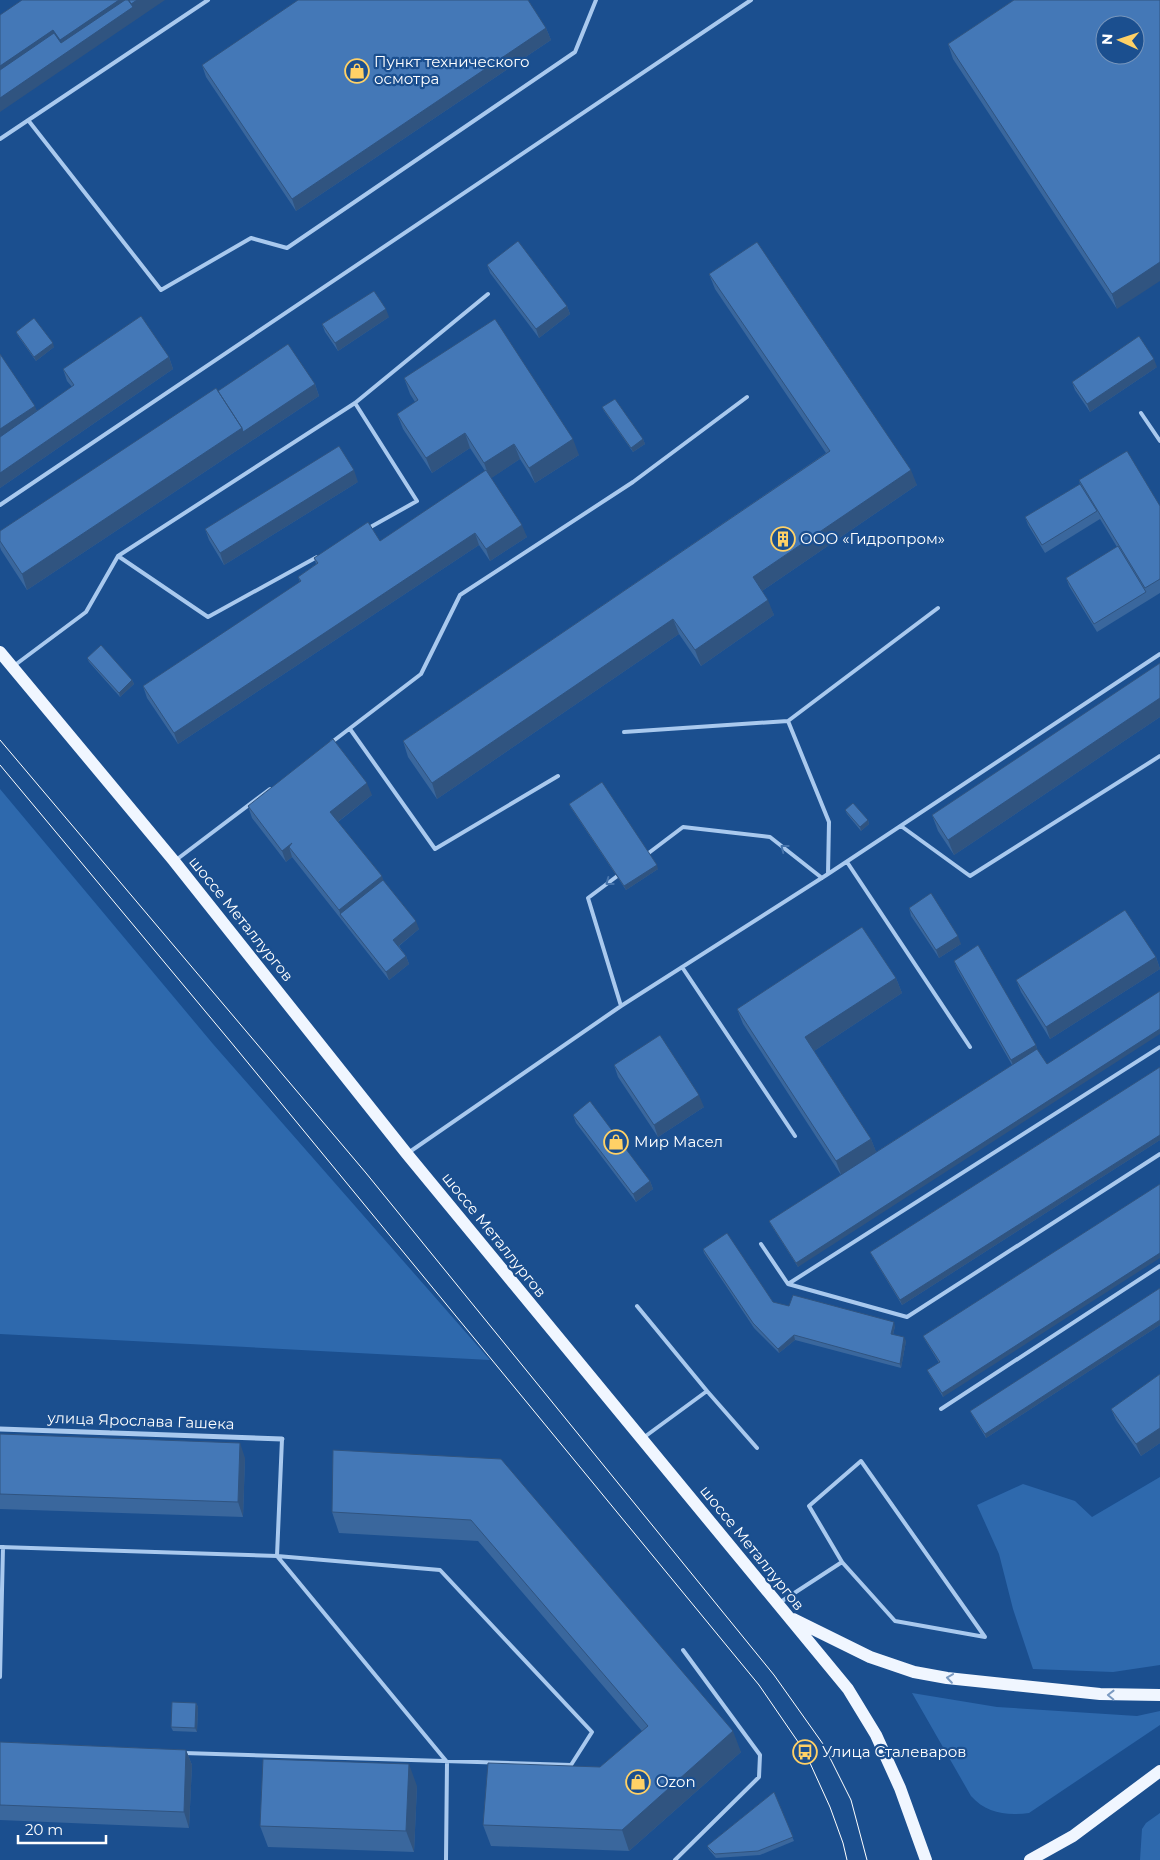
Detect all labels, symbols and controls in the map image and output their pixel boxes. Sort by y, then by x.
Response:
north arrow [1095,15,1145,65]
text: N [1098,33,1116,45]
place label: Пункт технического осмотра [374,52,530,88]
shop icon: Пункт технического осмотра [344,58,370,84]
building icon: ООО «Гидропром» [770,526,796,552]
place label: ООО «Гидропром» [800,529,945,548]
one-way arrow [781,846,790,854]
street label: шоссе Металлургов [185,852,298,985]
one-way arrow [605,876,615,885]
shop icon: Мир Масел [603,1129,629,1155]
place label: Мир Масел [634,1132,723,1151]
street label: шоссе Металлургов [438,1168,551,1301]
street label: улица Ярослава Гашека [46,1408,235,1433]
street label: шоссе Металлургов [696,1481,809,1614]
one-way arrow [945,1674,954,1684]
one-way arrow [1107,1689,1115,1700]
bus stop icon: Улица Сталеваров [792,1739,818,1765]
place label: Улица Сталеваров [822,1742,966,1761]
shop icon: Ozon [625,1769,651,1795]
place label: Ozon [656,1772,696,1791]
scale bar [18,1812,105,1844]
text: 20 m [25,1820,63,1839]

